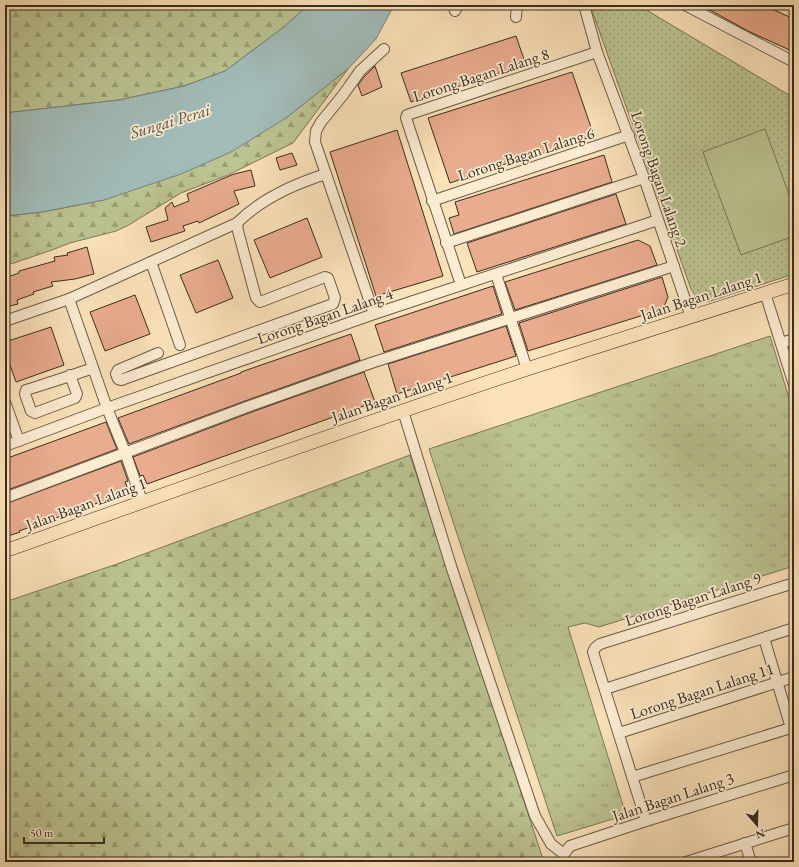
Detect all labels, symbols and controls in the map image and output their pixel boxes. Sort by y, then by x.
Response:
street label: Lorong Bagan Lalang 8 [410,43,552,107]
water label: Sungai Perai [126,98,214,144]
street label: Lorong Bagan Lalang 2 [626,108,692,250]
street label: Lorong Bagan Lalang 6 [455,122,597,186]
street label: Jalan Bagan Lalang 1 [636,266,765,326]
street label: Lorong Bagan Lalang 4 [254,283,396,349]
street label: Jalan Bagan Lalang 1 [327,366,455,428]
street label: Jalan Bagan Lalang 1 [21,472,149,536]
street label: Lorong Bagan Lalang 9 [622,567,764,631]
street label: Lorong Bagan Lalang 11 [628,658,776,724]
street label: Jalan Bagan Lalang 3 [608,767,737,827]
north arrow [737,805,777,845]
scale bar [24,819,104,845]
text: 50 m [30,825,54,841]
text: N [754,826,767,843]

